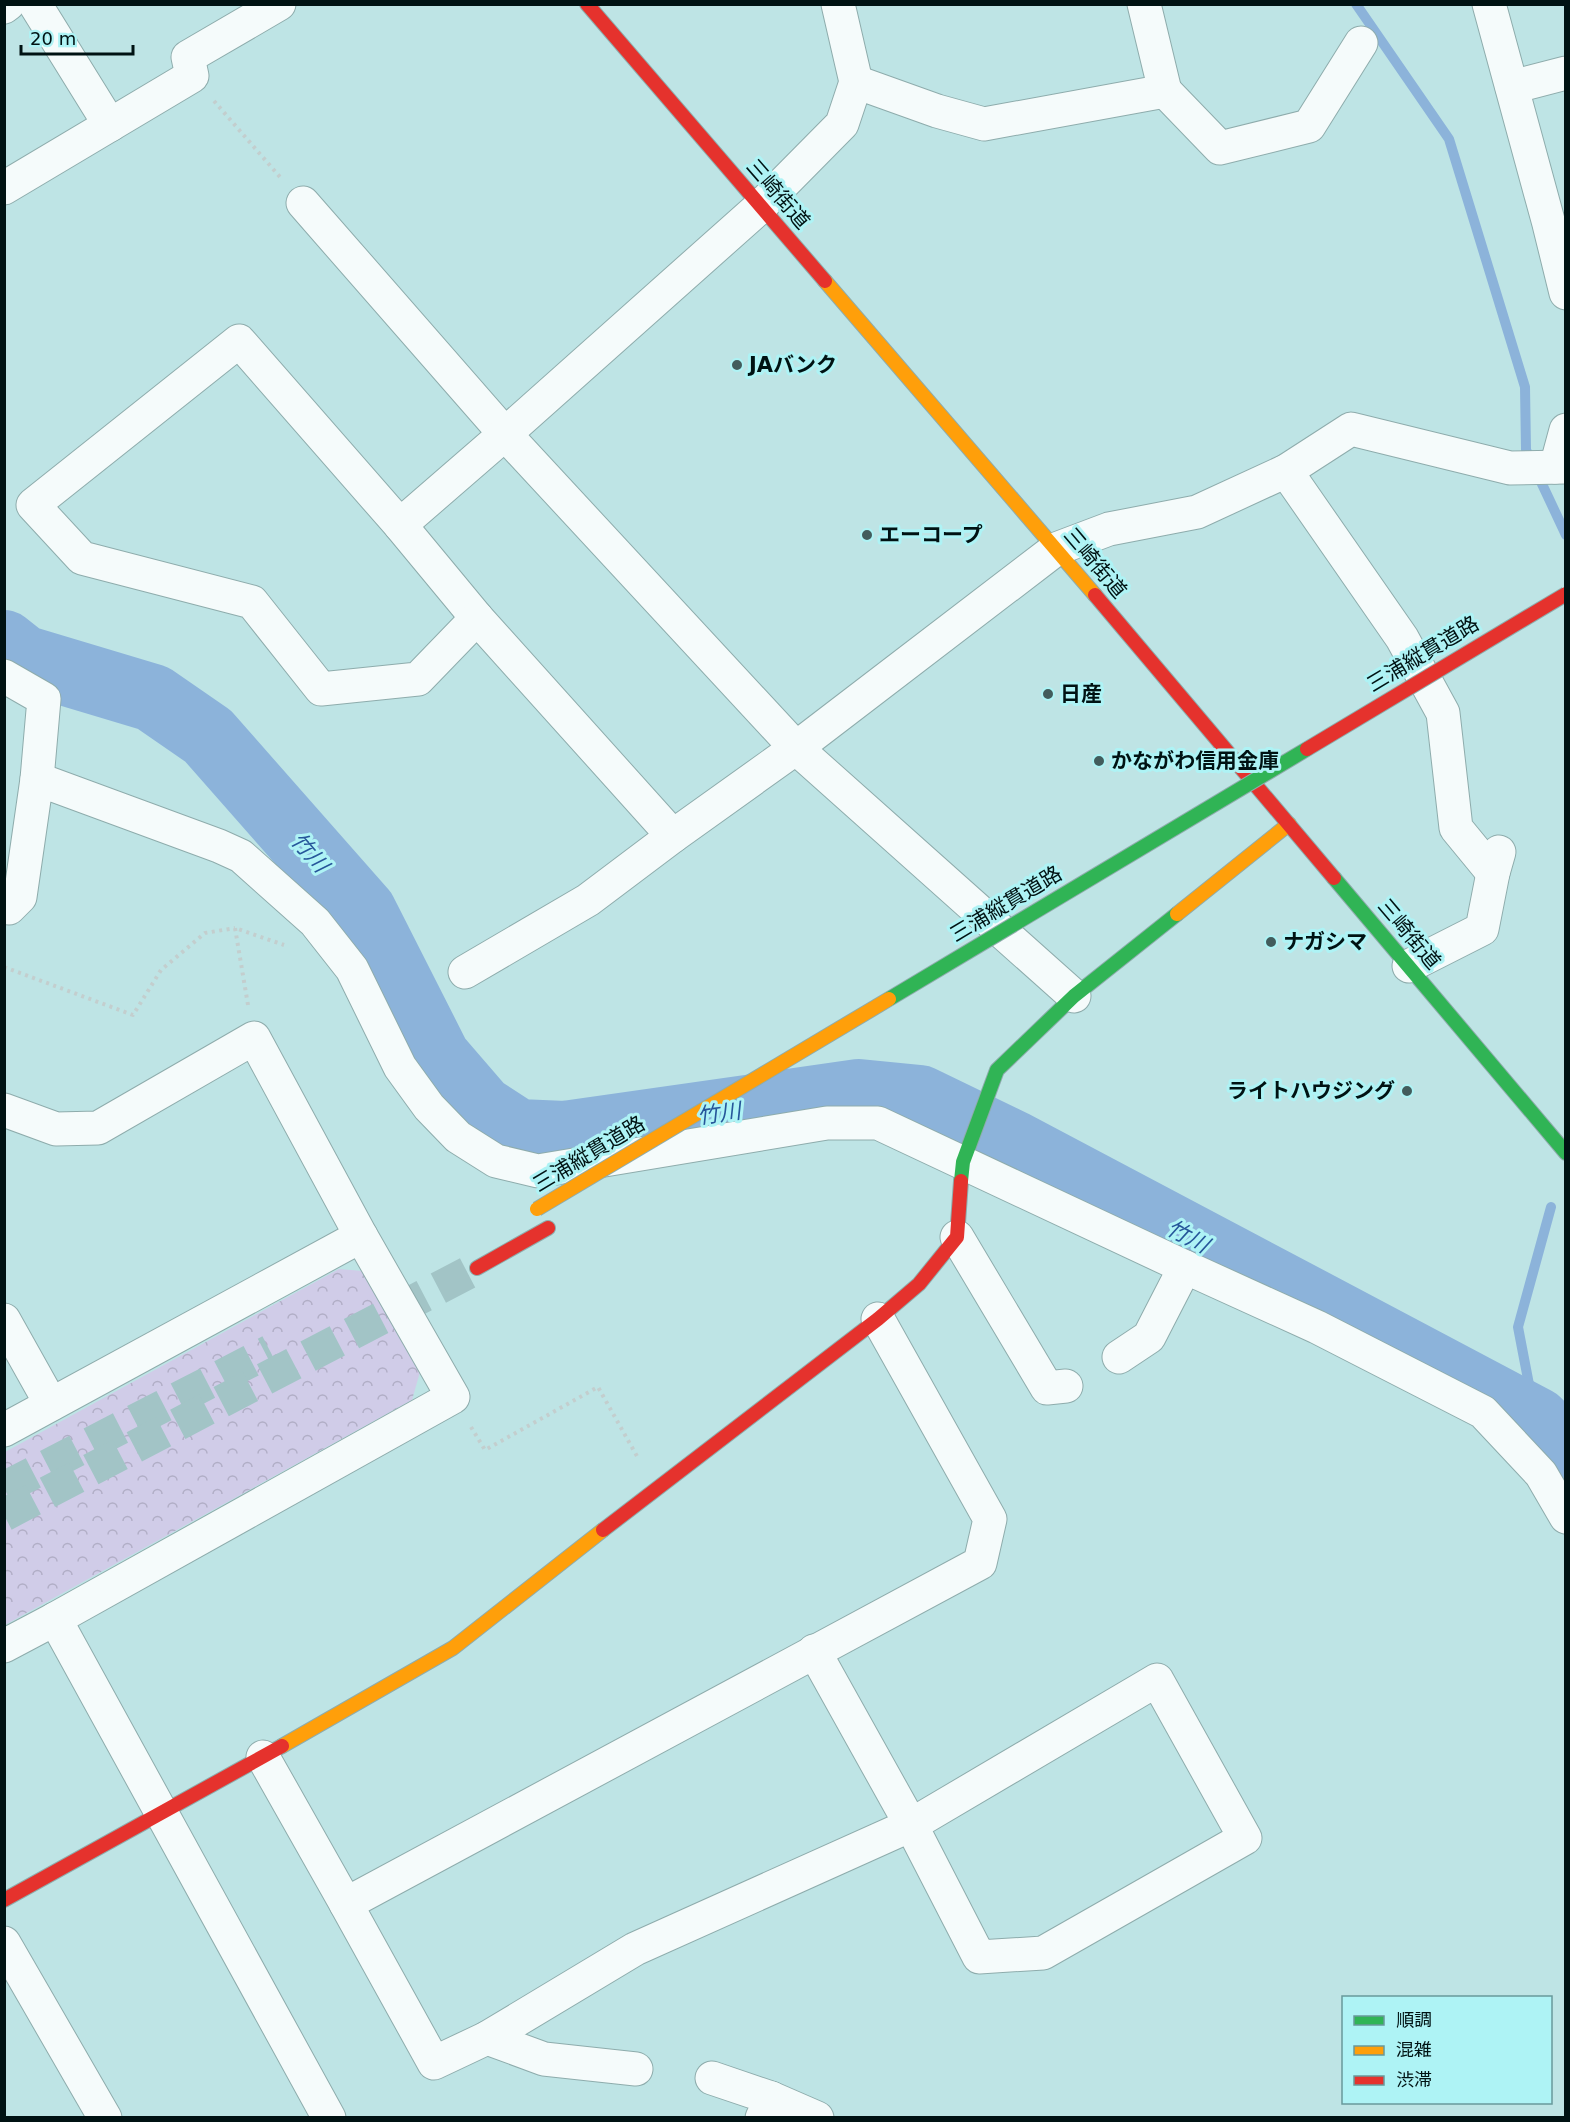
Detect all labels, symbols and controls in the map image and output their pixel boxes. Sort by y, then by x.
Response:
scale bar [21,18,134,56]
text: 20 m [30,28,76,49]
street label: 三崎街道 [741,154,815,234]
place label: JAバンク [747,353,837,377]
marker: JAバンク [730,358,744,372]
place label: エーコープ [879,523,983,547]
street label: 三崎街道 [1059,523,1131,603]
marker: エーコープ [860,528,874,542]
street label: 三浦縦貫道路 [1363,611,1483,697]
place label: 日産 [1060,682,1102,706]
marker: 日産 [1041,687,1055,701]
place label: かながわ信用金庫 [1111,749,1279,773]
marker: かながわ信用金庫 [1092,754,1106,768]
water label: 竹川 [286,828,335,879]
street label: 三浦縦貫道路 [946,861,1066,947]
street label: 三崎街道 [1373,894,1445,974]
place label: ナガシマ [1283,930,1367,954]
marker: ナガシマ [1264,935,1278,949]
place label: ライトハウジング [1227,1079,1395,1103]
marker: ライトハウジング [1400,1084,1414,1098]
water label: 竹川 [696,1098,745,1129]
street label: 三浦縦貫道路 [529,1111,649,1197]
water label: 竹川 [1162,1215,1215,1259]
legend [1342,1996,1552,2104]
text: 順調 [1396,2009,1432,2030]
text: 混雑 [1396,2039,1432,2060]
text: 渋滞 [1396,2069,1432,2090]

